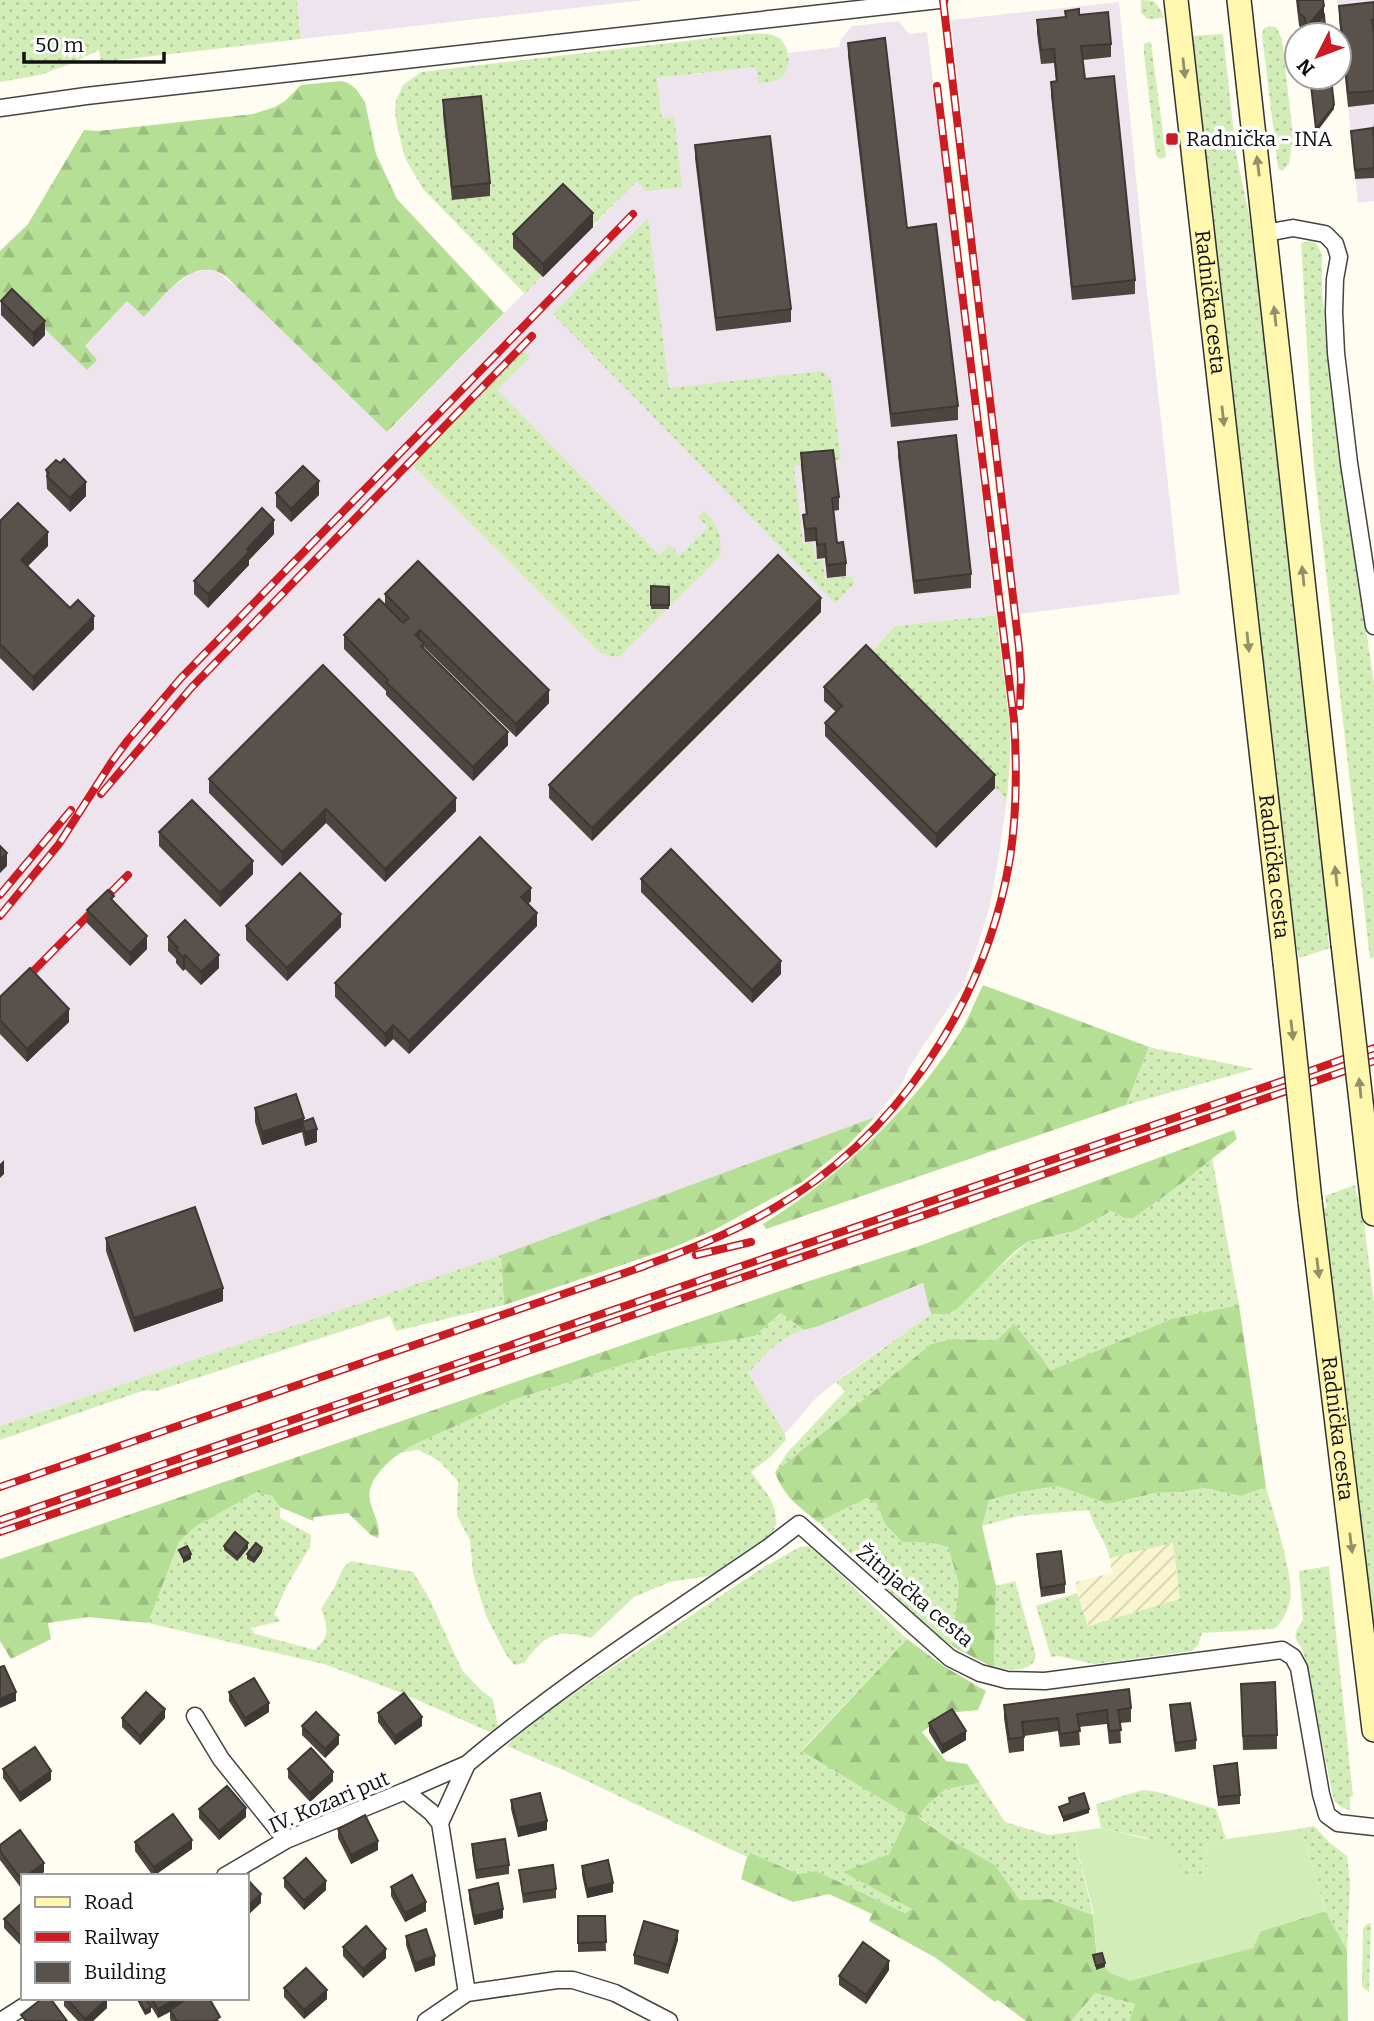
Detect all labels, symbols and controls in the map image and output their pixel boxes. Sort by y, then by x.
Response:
scale bar [24,21,164,65]
north arrow [1283,21,1353,91]
text: 50 m [35,32,84,58]
text: N [1292,54,1319,80]
one-way arrow [1178,57,1189,79]
place label: Radnička - INA [1186,126,1333,152]
marker: Radnička - INA [1164,131,1180,147]
one-way arrow [1252,154,1263,176]
street label: Radnička cesta [1189,228,1231,376]
one-way arrow [1269,305,1280,327]
one-way arrow [1217,405,1228,427]
one-way arrow [1298,565,1309,587]
one-way arrow [1243,631,1254,653]
street label: Radnička cesta [1253,793,1295,941]
one-way arrow [1330,865,1341,887]
one-way arrow [1287,1019,1298,1041]
one-way arrow [1354,1077,1365,1099]
one-way arrow [1313,1258,1324,1280]
street label: Radnička cesta [1316,1355,1359,1502]
one-way arrow [1346,1532,1357,1554]
street label: Žitnjačka cesta [851,1539,979,1653]
street label: IV. Kozari put [265,1765,393,1839]
legend [21,1874,248,2000]
text: Road [84,1889,133,1915]
text: Railway [84,1924,160,1950]
text: Building [84,1959,167,1985]

